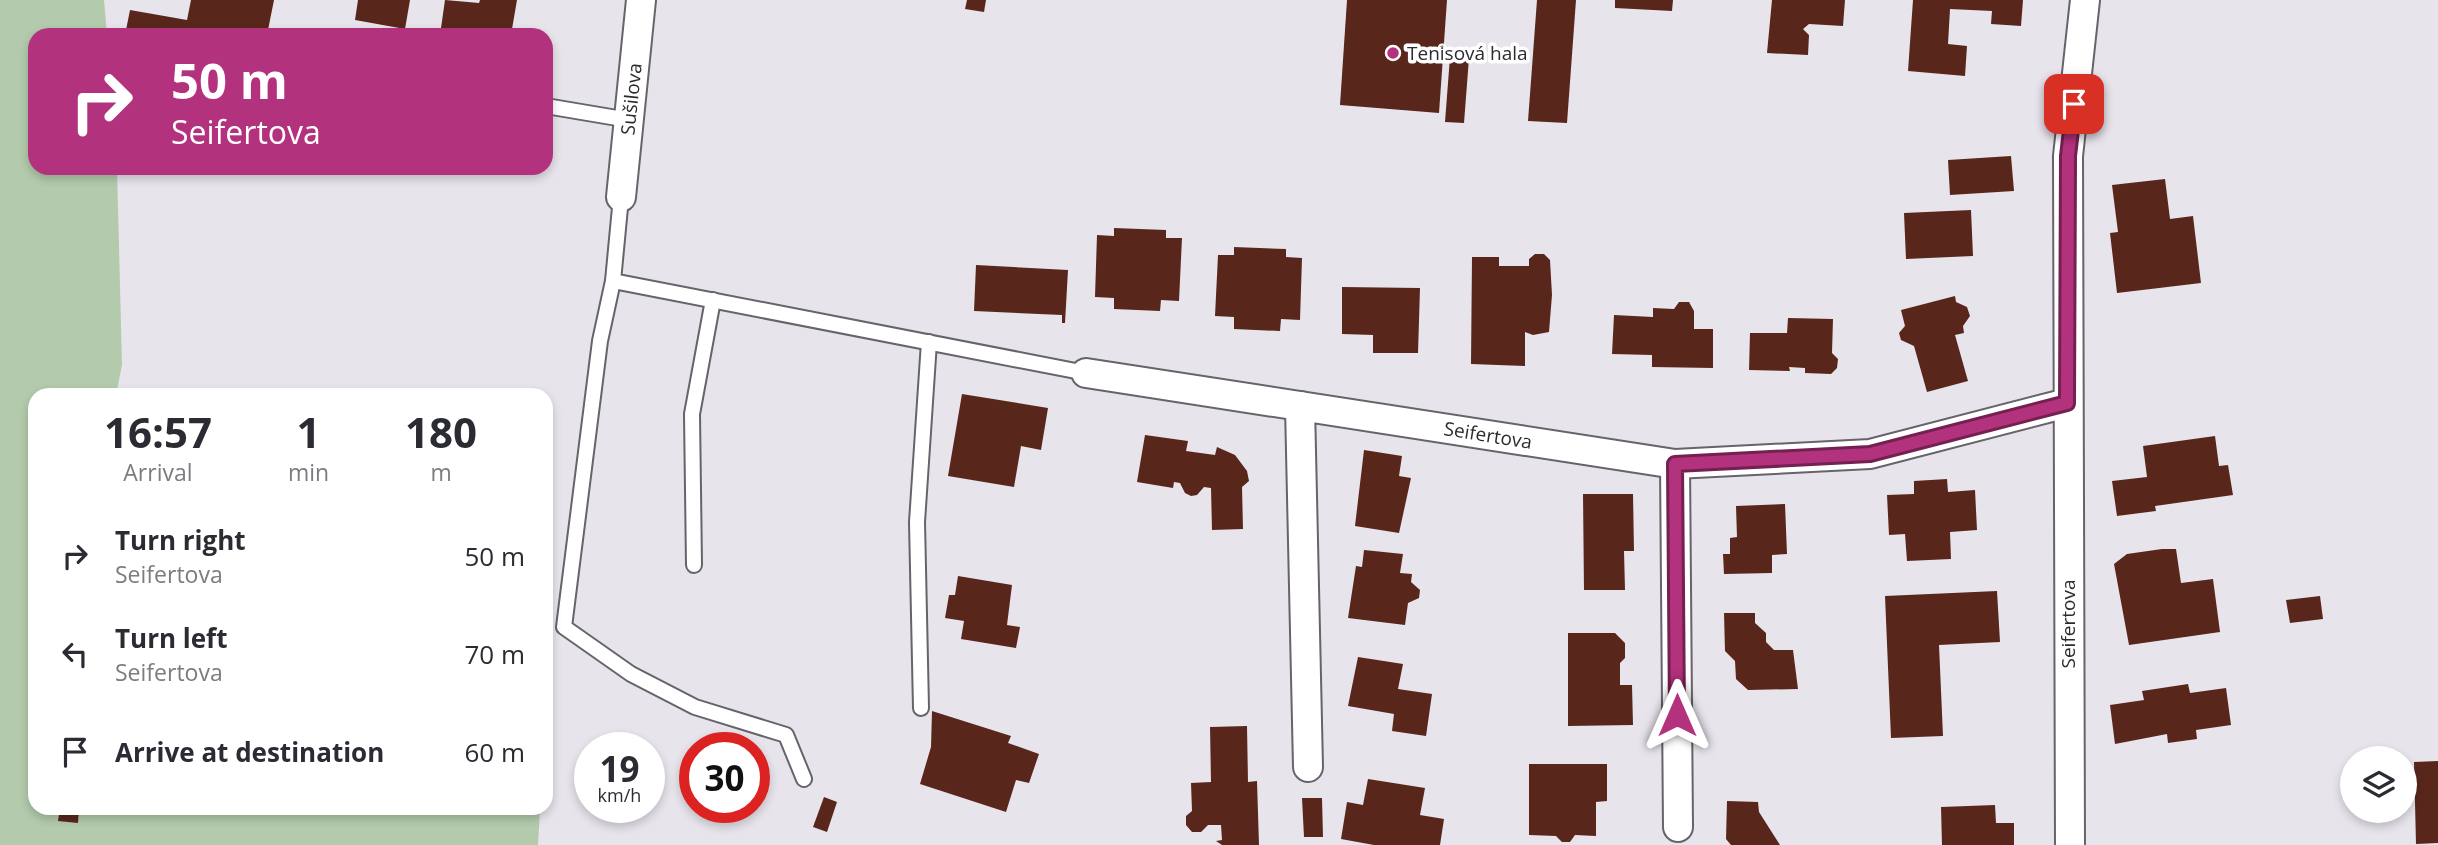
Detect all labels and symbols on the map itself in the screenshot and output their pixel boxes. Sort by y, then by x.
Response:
place label: Tenisová hala [1407,40,1528,66]
marker: Tenisová hala [1385,45,1401,61]
street label: Sušilova [614,62,648,136]
pin [2044,74,2104,134]
street label: Seifertova [1442,415,1534,455]
street label: Seifertova [2055,580,2081,668]
position arrow [1640,678,1714,752]
speed limit sign: 30 [679,732,770,823]

